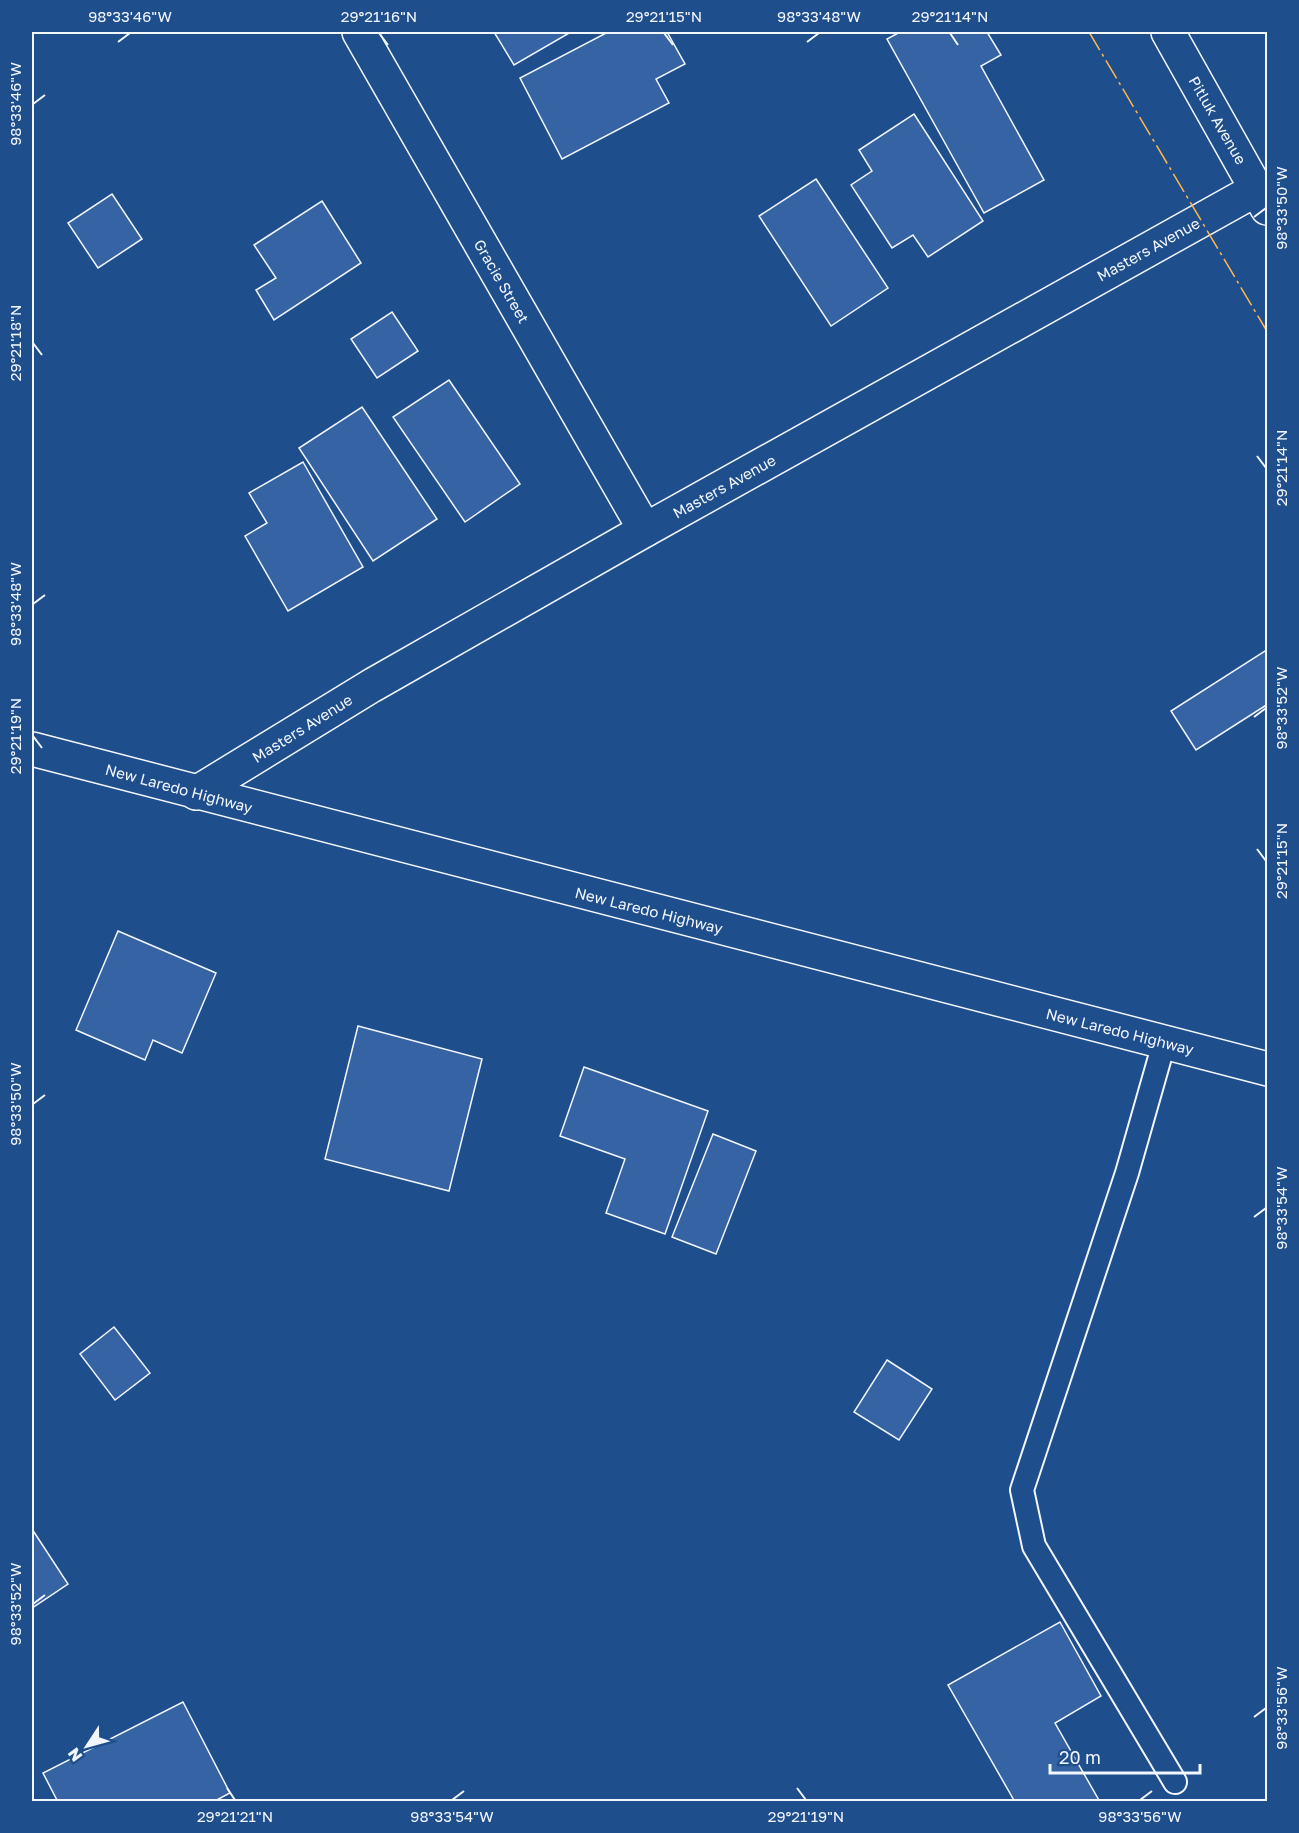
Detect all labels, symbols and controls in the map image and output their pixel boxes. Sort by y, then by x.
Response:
text: 98°33'46"W [88,7,172,25]
text: 29°21'16"N [341,7,417,25]
text: 29°21'15"N [626,7,702,25]
text: 98°33'48"W [777,7,861,25]
text: 29°21'14"N [912,7,988,25]
text: 98°33'46"W [6,62,24,146]
street label: Pitluk Avenue [1185,73,1251,168]
text: 98°33'50"W [1272,166,1290,250]
street label: Masters Avenue [1094,213,1203,285]
street label: Gracie Street [471,236,533,326]
text: 29°21'18"N [6,305,24,381]
text: 29°21'14"N [1272,430,1290,506]
street label: Masters Avenue [670,450,779,522]
text: 98°33'48"W [6,562,24,646]
text: 98°33'52"W [1272,667,1290,749]
street label: Masters Avenue [249,690,356,766]
text: 29°21'19"N [6,698,24,774]
street label: New Laredo Highway [103,760,255,816]
text: 29°21'15"N [1272,823,1290,899]
street label: New Laredo Highway [573,883,725,937]
street label: New Laredo Highway [1044,1004,1196,1058]
text: 98°33'50"W [6,1062,24,1146]
text: 98°33'54"W [1272,1166,1290,1250]
text: 98°33'52"W [6,1563,24,1645]
text: 98°33'56"W [1272,1666,1290,1750]
north arrow [57,1716,117,1776]
scale bar [1050,1737,1200,1775]
text: N [63,1744,87,1766]
text: 20 m [1059,1746,1101,1768]
text: 29°21'21"N [197,1807,273,1825]
text: 98°33'54"W [410,1807,494,1825]
text: 29°21'19"N [768,1807,844,1825]
text: 98°33'56"W [1098,1807,1182,1825]

